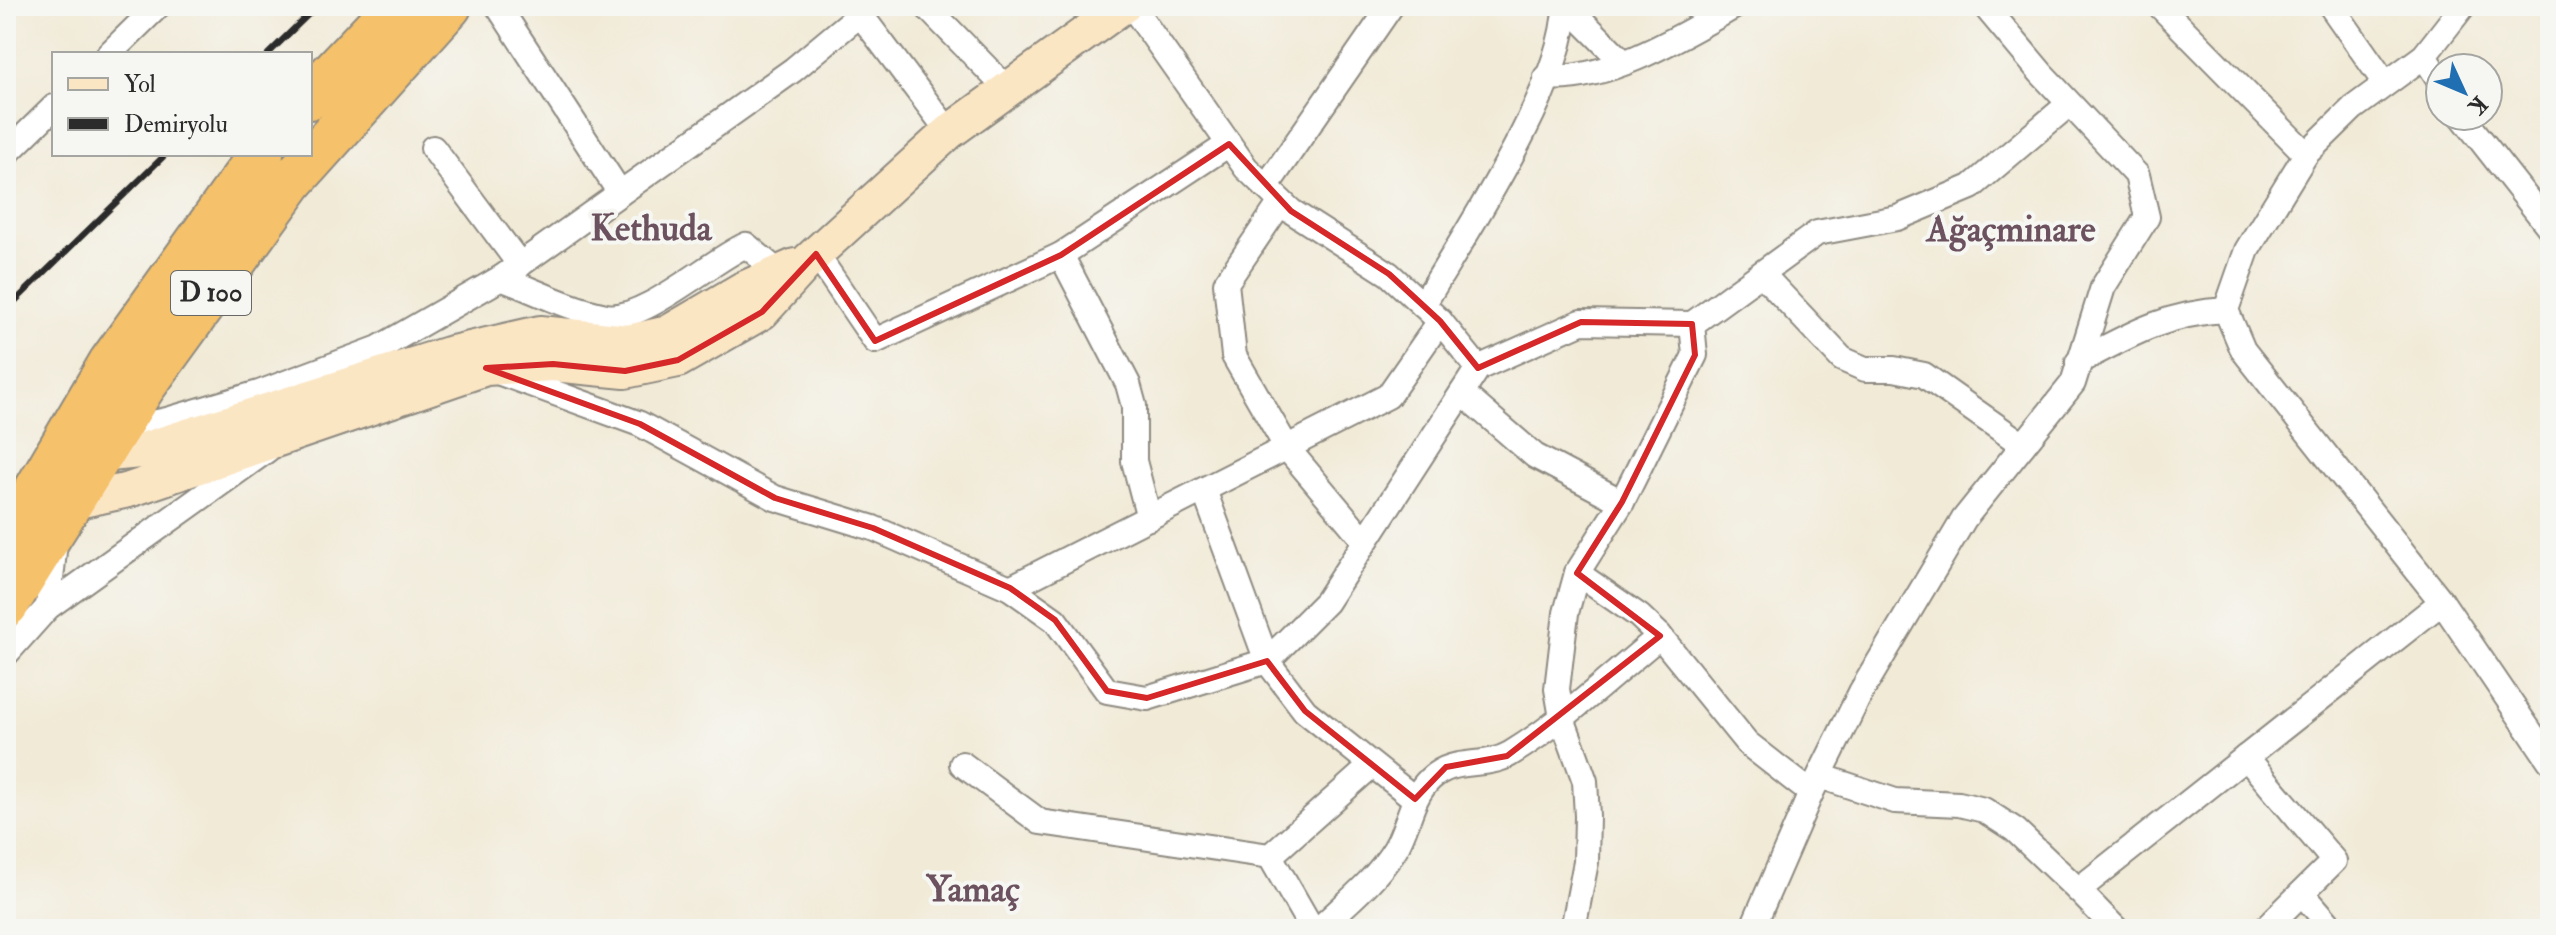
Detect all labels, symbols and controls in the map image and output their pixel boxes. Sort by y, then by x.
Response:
legend [52,52,312,156]
north arrow [2424,52,2504,132]
text: Yol [124,69,156,100]
text: K [2462,90,2493,121]
text: Demiryolu [124,109,228,140]
district label: Kethuda [590,206,713,251]
district label: Ağaçminare [1924,207,2096,252]
road number: D 100 [171,271,251,315]
district label: Yamaç [925,867,1020,912]

